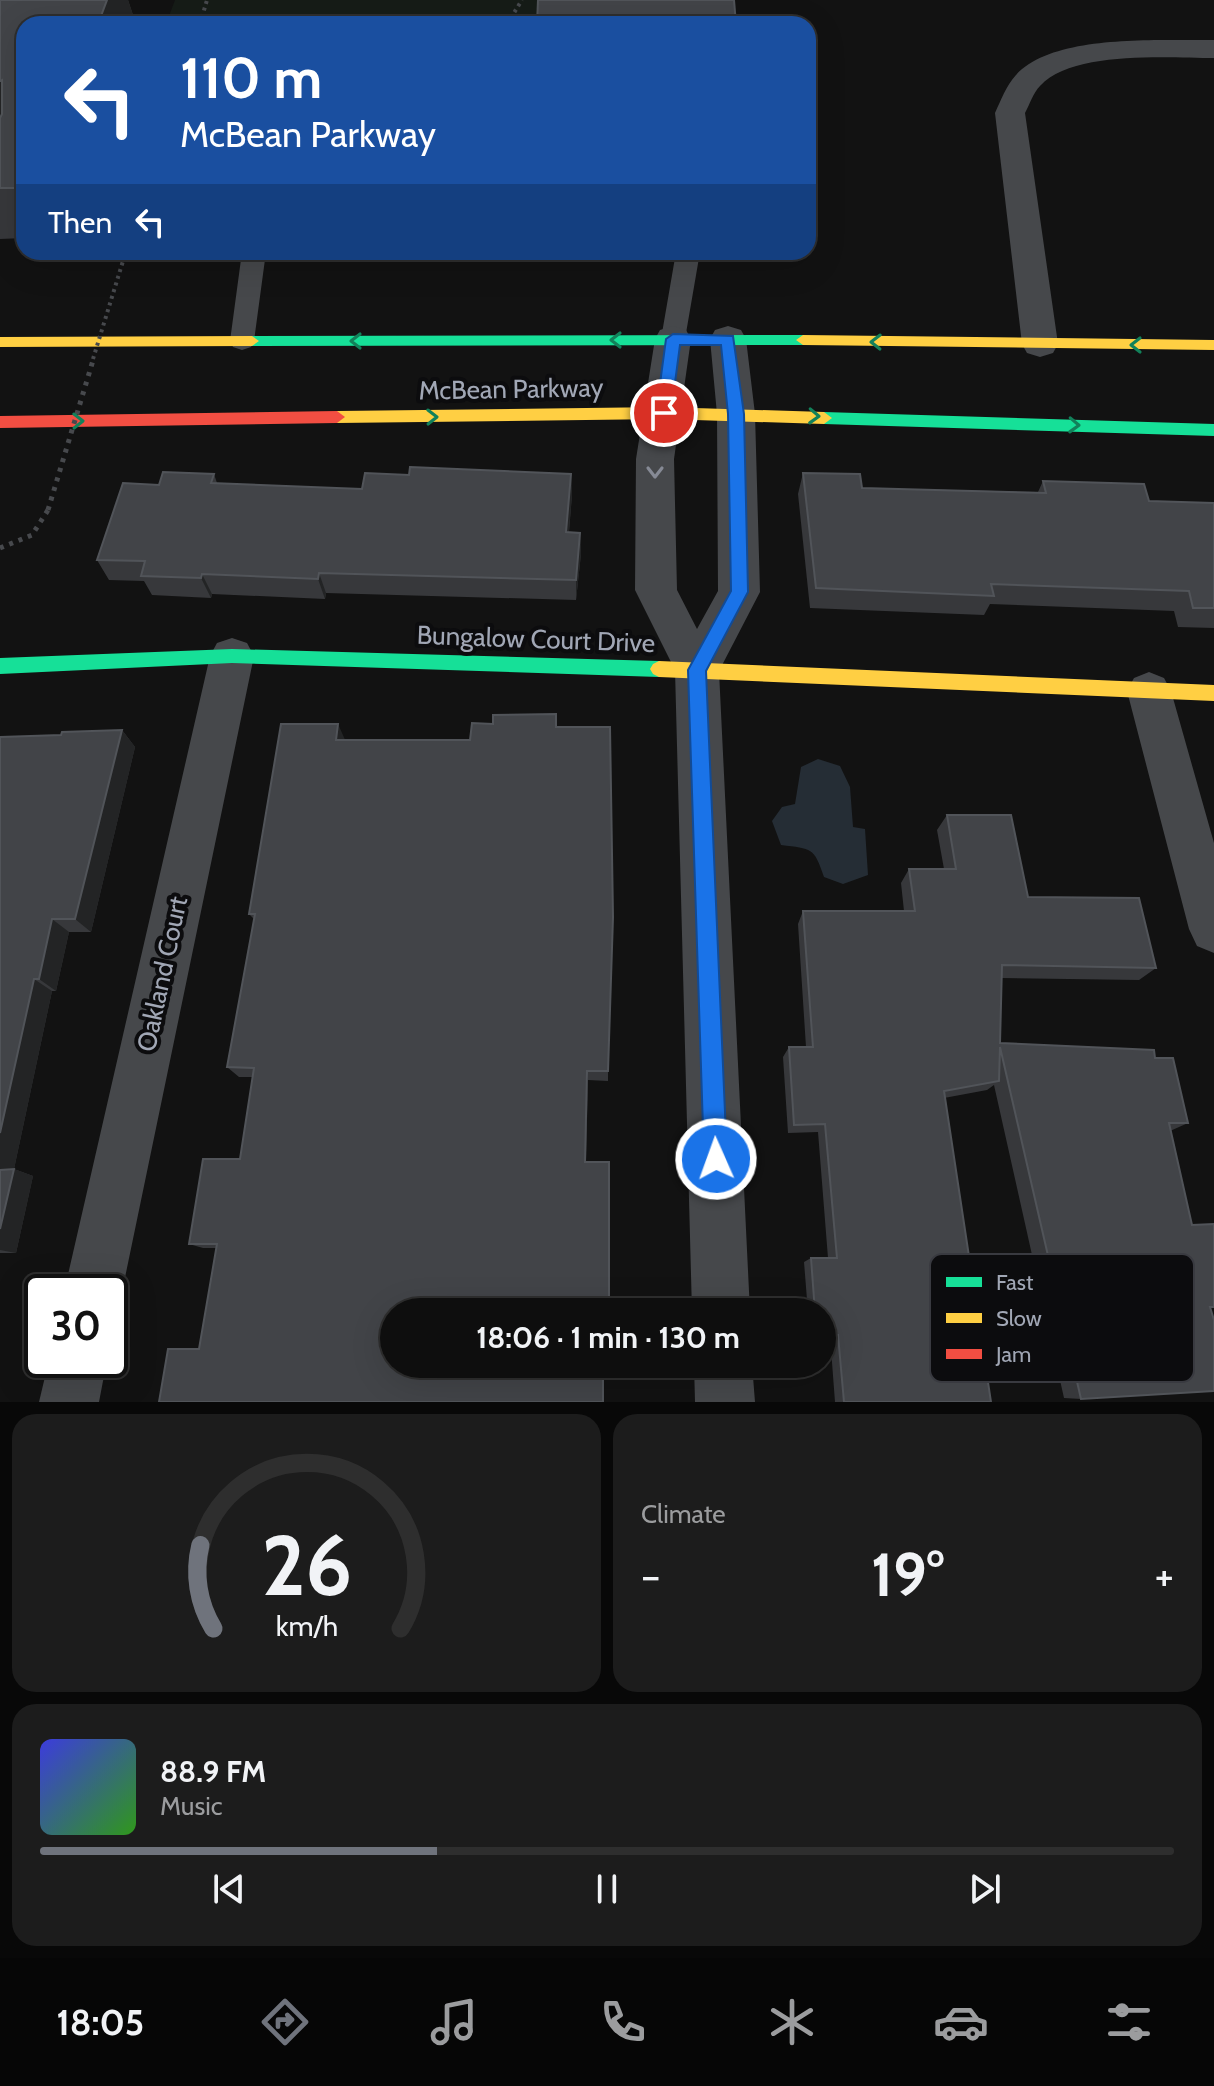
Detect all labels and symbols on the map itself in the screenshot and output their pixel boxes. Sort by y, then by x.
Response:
one-way arrow [609,331,622,349]
one-way arrow [349,332,362,349]
one-way arrow [869,333,882,350]
one-way arrow [1129,336,1142,354]
street label: McBean Parkway [418,371,604,407]
pin [630,379,698,447]
one-way arrow [426,408,439,426]
one-way arrow [808,408,821,425]
one-way arrow [72,413,85,430]
one-way arrow [1068,417,1080,434]
one-way arrow [646,466,664,479]
street label: Bungalow Court Drive [416,619,656,659]
street label: Oakland Court [130,893,194,1055]
position arrow [674,1117,758,1201]
legend [930,1254,1194,1382]
text: Fast [996,1269,1034,1296]
speed limit sign: 30 [24,1274,128,1378]
text: Slow [996,1305,1042,1332]
text: Jam [995,1341,1031,1368]

